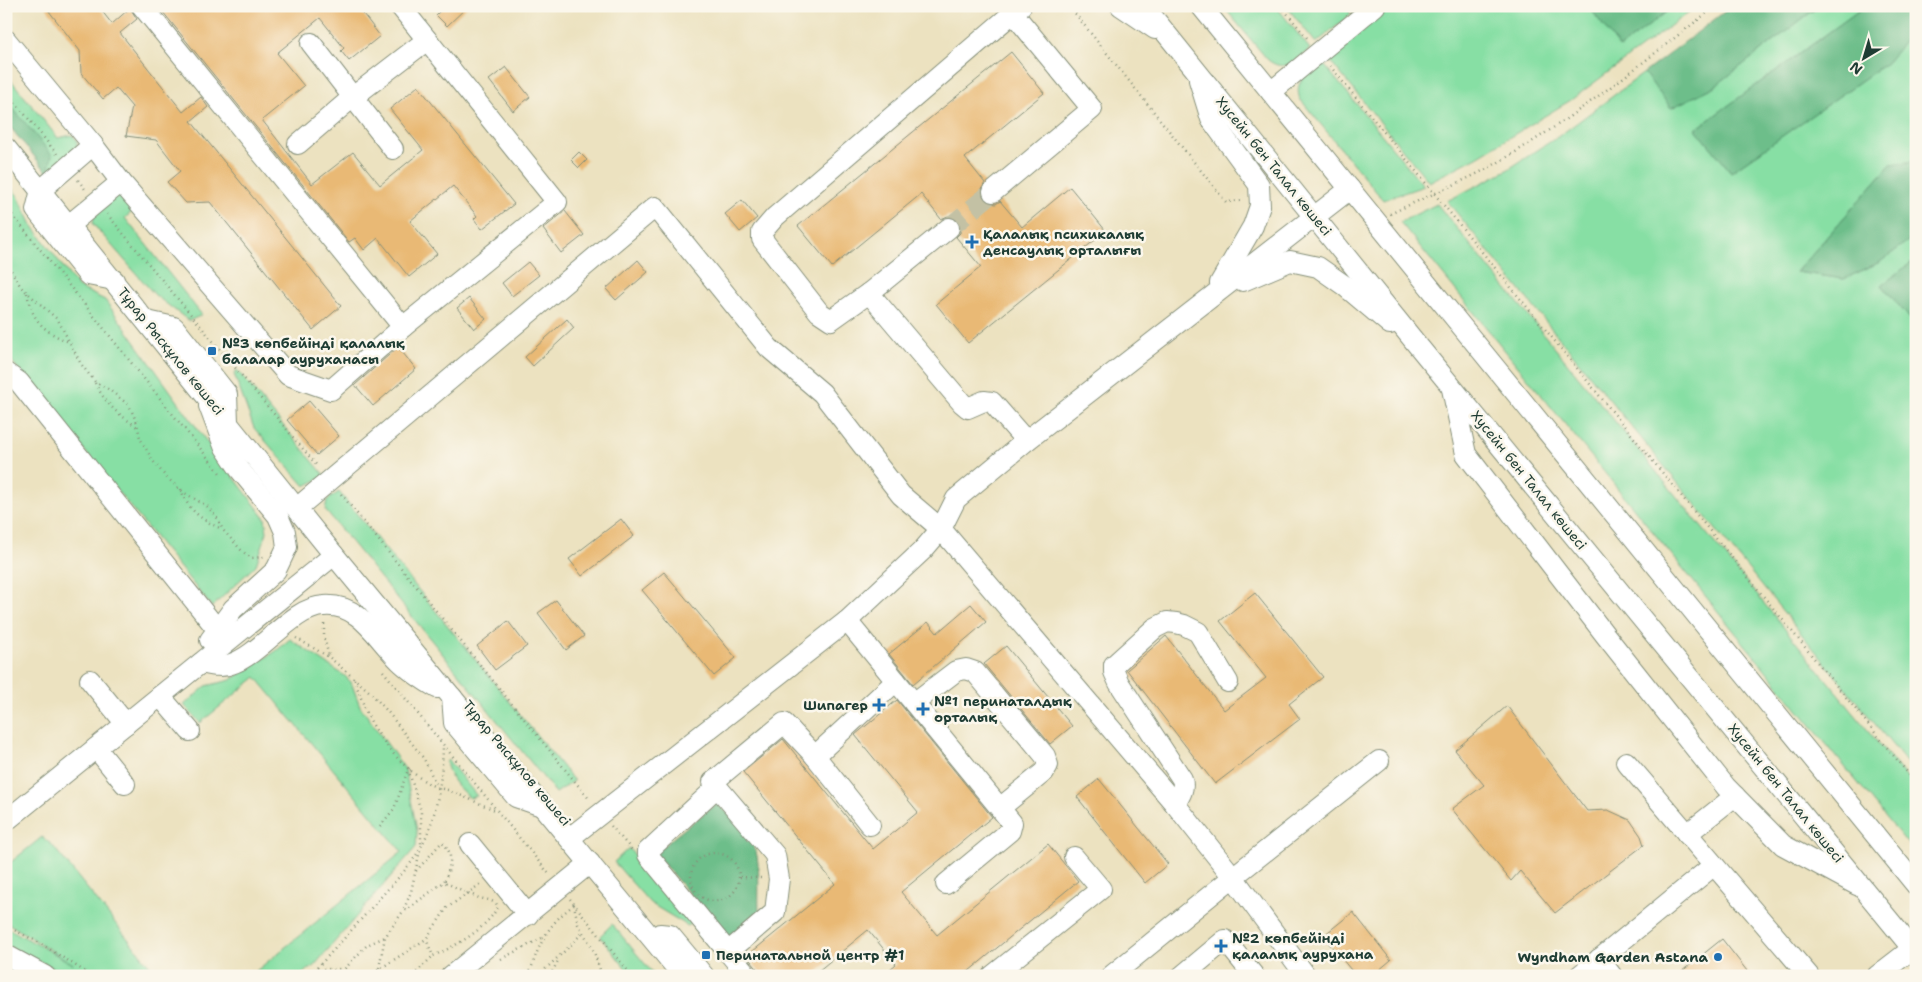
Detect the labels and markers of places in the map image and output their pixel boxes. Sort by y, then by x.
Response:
place label: Қалалық психикалық денсаулық орталығы [983,225,1144,259]
marker: Қалалық психикалық денсаулық орталығы [965,235,979,249]
place label: №3 көпбейінді қалалық балалар ауруханасы [222,334,405,368]
marker: №3 көпбейінді қалалық балалар ауруханасы [206,345,218,357]
place label: №1 перинаталдық орталық [934,692,1072,726]
place label: Шипагер [803,696,868,714]
marker: Шипагер [872,698,886,712]
marker: №1 перинаталдық орталық [916,702,930,716]
place label: №2 көпбейінді қалалық аурухана [1232,929,1374,963]
marker: №2 көпбейінді қалалық аурухана [1214,939,1228,953]
place label: Перинатальной центр #1 [716,946,904,964]
place label: Wyndham Garden Astana [1517,948,1708,966]
marker: Перинатальной центр #1 [700,949,712,961]
marker: Wyndham Garden Astana [1712,951,1724,963]

